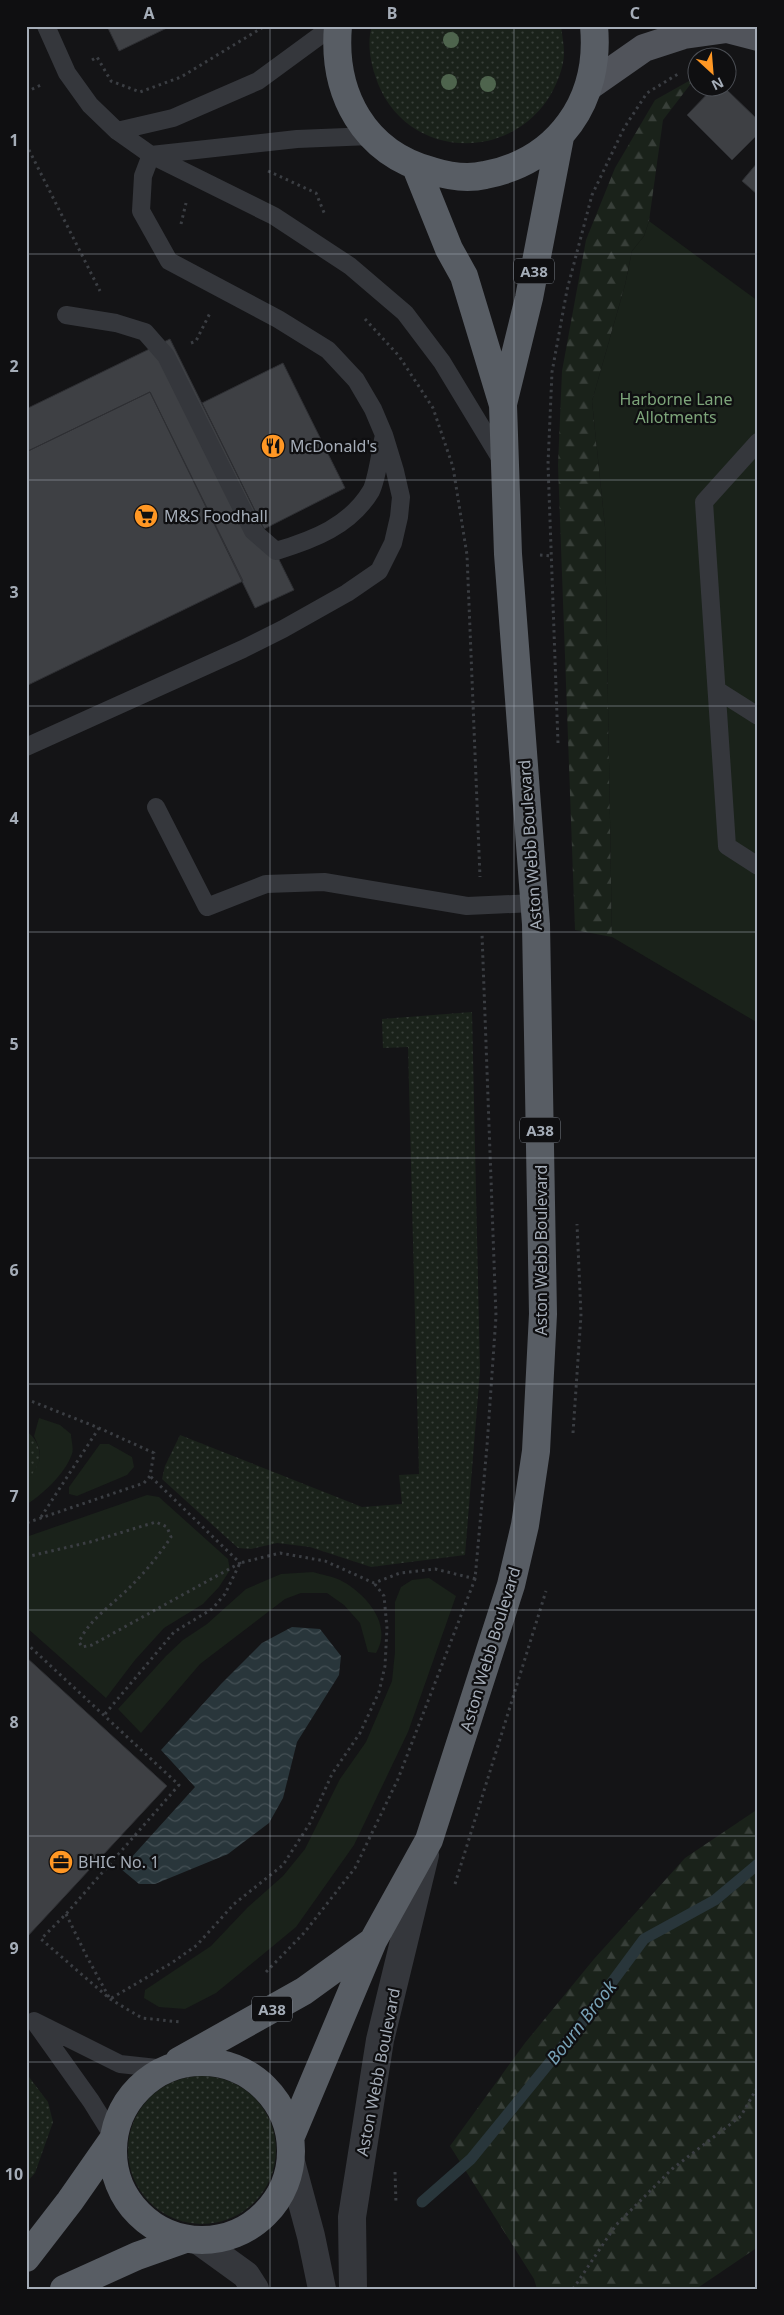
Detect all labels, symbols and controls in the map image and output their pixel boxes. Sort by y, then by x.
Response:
text: A [143,2,155,24]
text: B [387,2,397,24]
text: C [630,2,640,24]
north arrow [686,48,736,98]
text: N [709,73,727,95]
text: 1 [9,129,19,151]
road number: A38 [514,258,554,284]
text: 2 [9,355,19,377]
park label: Harborne Lane Allotments [620,388,732,428]
restaurant icon: McDonald's [260,433,286,459]
place label: McDonald's [290,435,377,457]
supermarket icon: M&S Foodhall [133,503,159,529]
place label: M&S Foodhall [164,505,268,527]
text: 3 [9,581,19,603]
street label: Aston Webb Boulevard [513,759,547,931]
text: 4 [9,807,19,829]
text: 5 [9,1033,19,1055]
road number: A38 [520,1118,560,1142]
street label: Aston Webb Boulevard [530,1165,552,1335]
text: 6 [9,1259,19,1281]
text: 7 [9,1485,19,1507]
street label: Aston Webb Boulevard [455,1564,525,1734]
text: 8 [9,1711,19,1733]
office icon: BHIC No. 1 [48,1849,74,1875]
place label: BHIC No. 1 [78,1851,159,1873]
text: 9 [9,1937,19,1959]
water label: Bourn Brook [541,1974,622,2069]
street label: Aston Webb Boulevard [351,1986,405,2158]
road number: A38 [252,1996,292,2022]
text: 10 [5,2163,23,2185]

